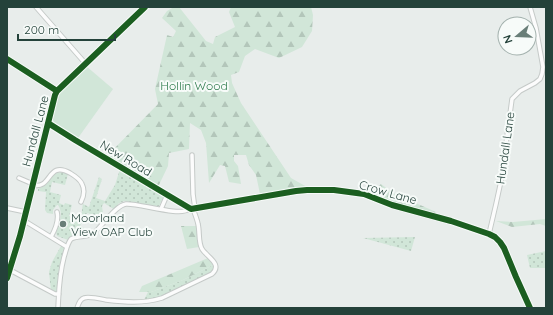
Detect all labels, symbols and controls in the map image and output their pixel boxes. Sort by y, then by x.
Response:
scale bar [18,16,115,42]
north arrow [497,16,537,56]
text: 200 m [24,22,59,37]
text: N [500,33,515,45]
park label: Hollin Wood [160,78,228,93]
street label: Hundall Lane [18,94,52,168]
street label: Hundall Lane [492,111,518,185]
street label: New Road [97,137,155,179]
street label: Crow Lane [358,177,419,207]
place label: Moorland View OAP Club [71,210,153,239]
marker: Moorland View OAP Club [58,219,68,229]

